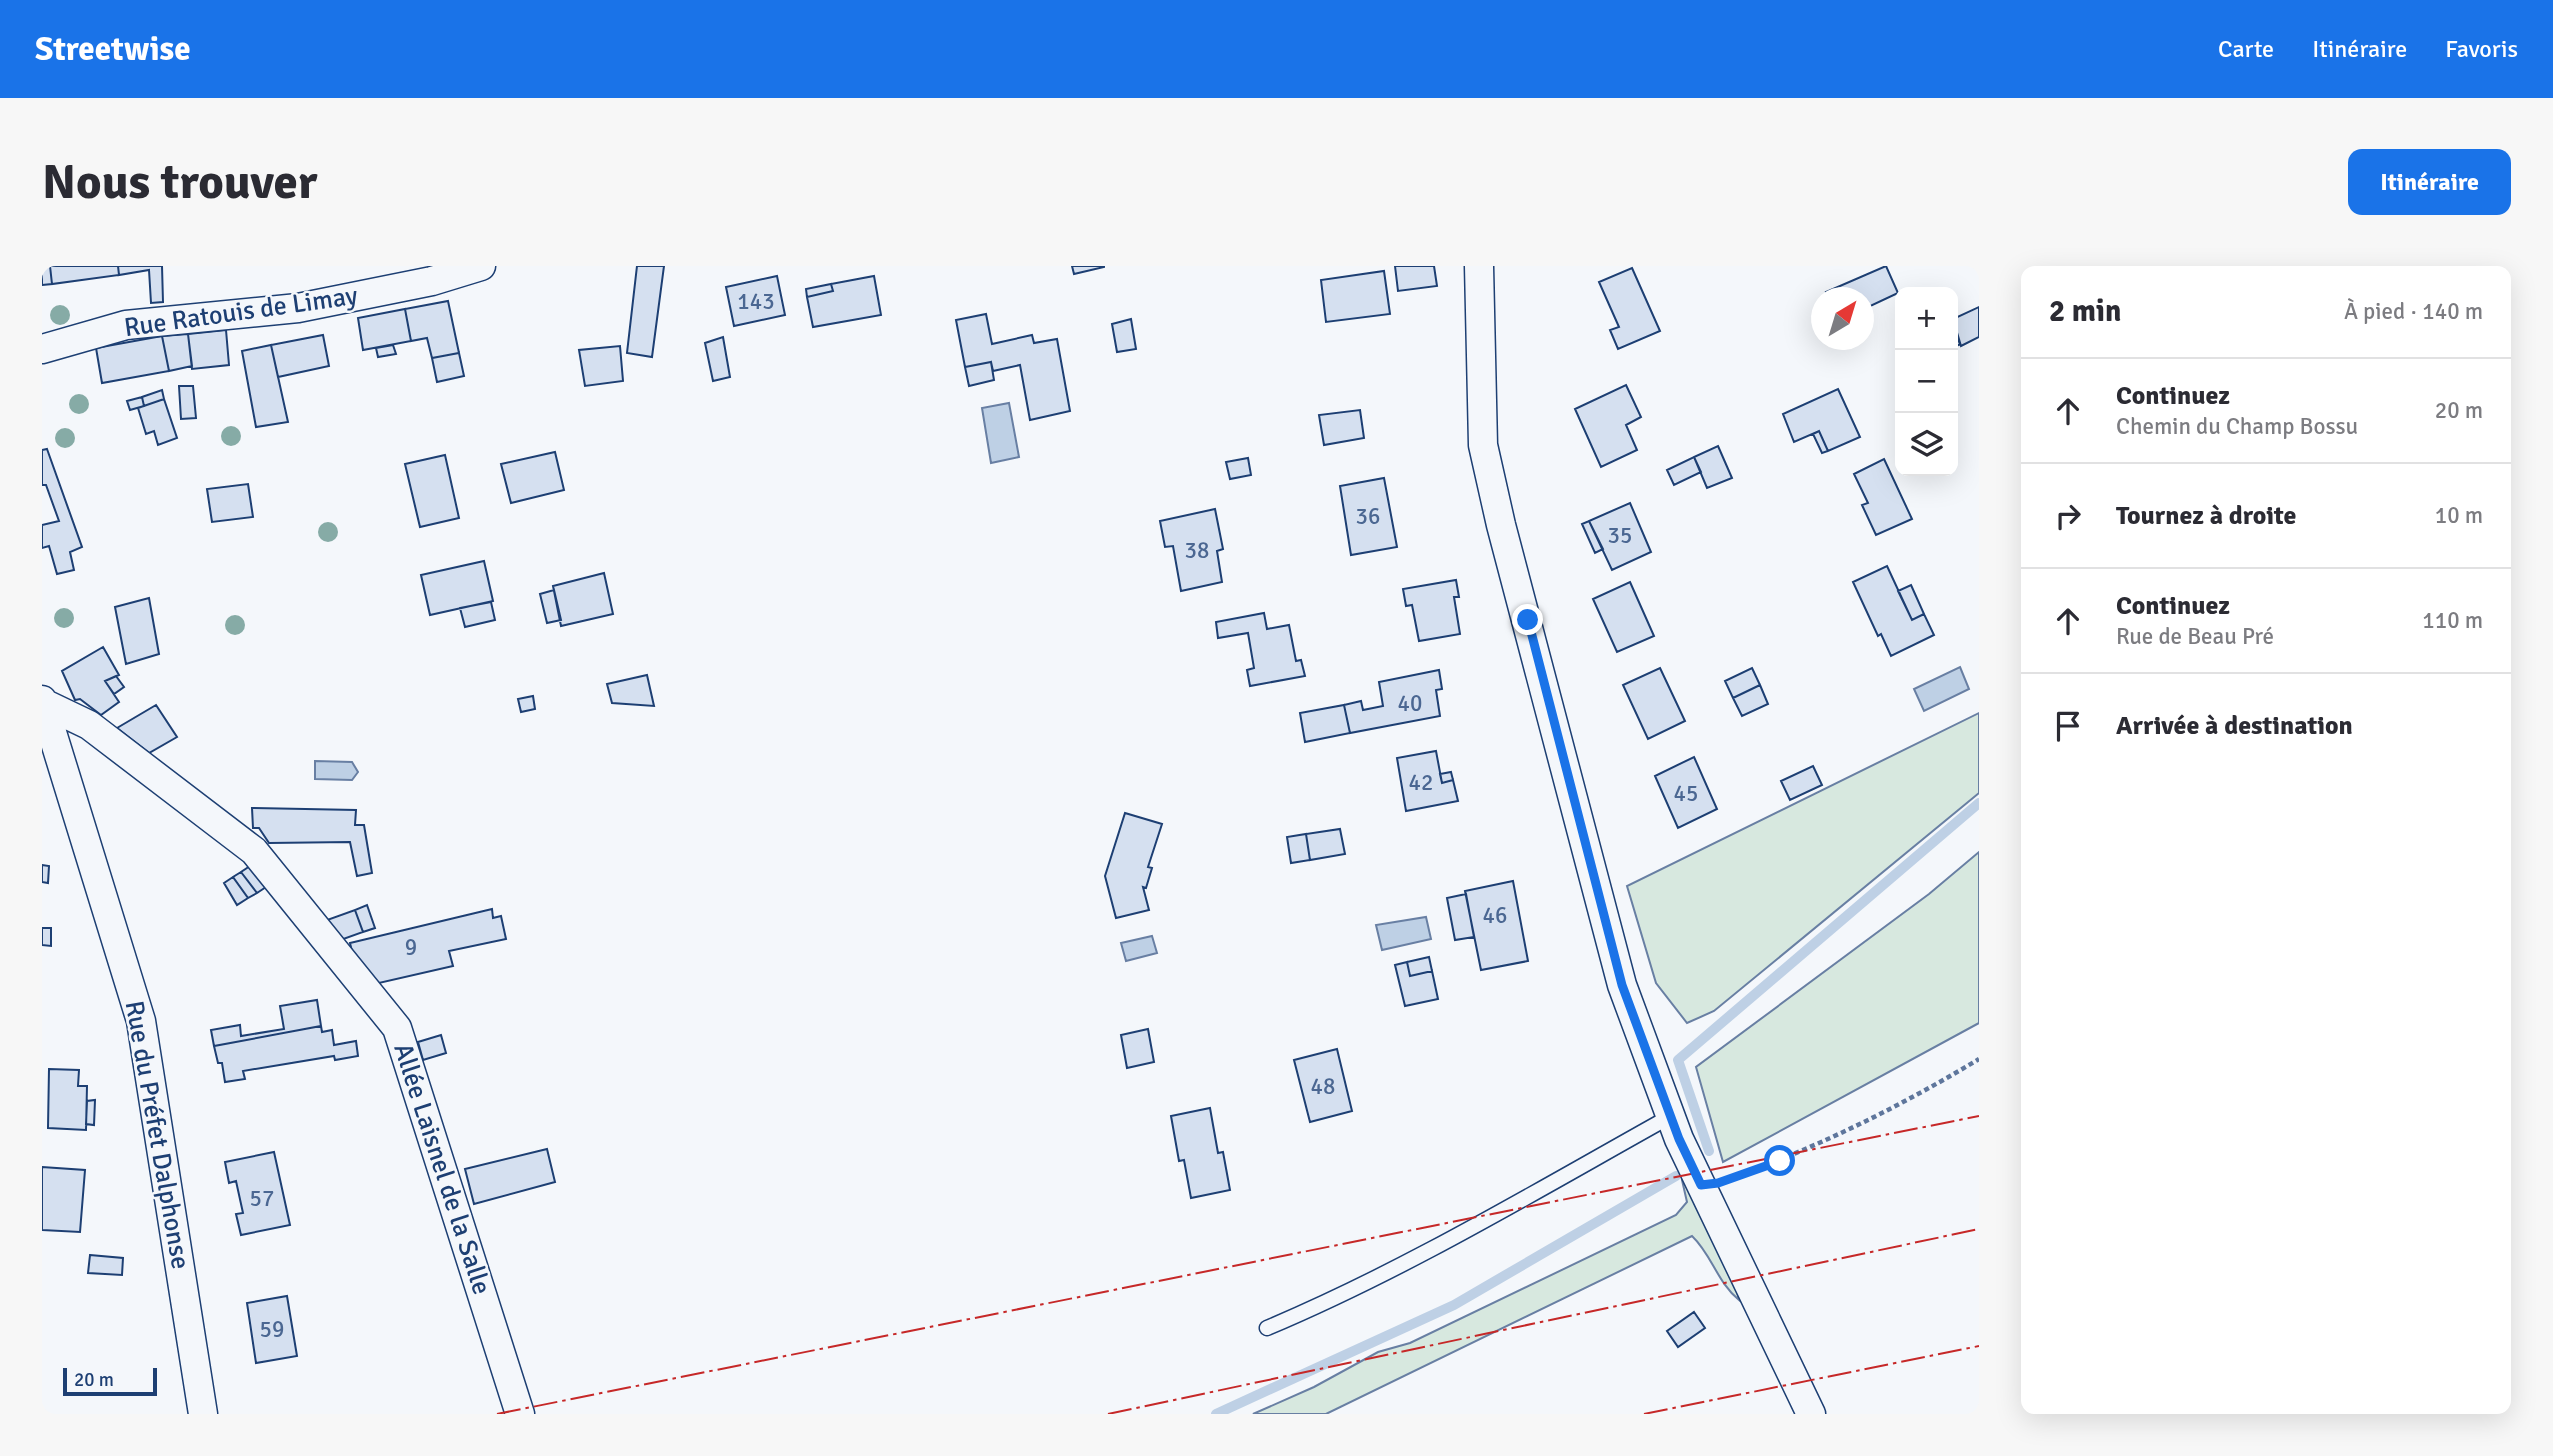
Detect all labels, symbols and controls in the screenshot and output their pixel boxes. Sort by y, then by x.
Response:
text: Streetwise [35,29,191,70]
text: Carte [2218,34,2274,64]
text: Itinéraire [2312,34,2407,64]
text: Favoris [2445,34,2518,64]
button: Itinéraire [2348,149,2511,215]
text: Nous trouver [42,152,317,212]
street label: Rue Ratouis de Limay [122,280,360,344]
house number: 143 [737,287,775,316]
north arrow [1811,287,1874,350]
map controls [1895,287,1958,476]
button: + [1895,287,1958,350]
text: 2 min [2049,293,2121,330]
text: À pied · 140 m [2344,297,2483,326]
button: − [1895,350,1958,413]
text: Continuez [2116,380,2230,412]
icon: ahead [2049,392,2087,430]
text: 20 m [2435,396,2483,425]
text: Chemin du Champ Bossu [2116,412,2358,441]
button: layers [1895,413,1958,476]
icon: right [2049,497,2087,535]
text: Tournez à droite [2116,500,2296,532]
text: 10 m [2435,501,2483,530]
house number: 36 [1356,502,1380,531]
house number: 35 [1608,521,1632,550]
house number: 38 [1185,536,1209,565]
text: Continuez [2116,590,2230,622]
icon: ahead [2049,602,2087,640]
route end [1512,604,1543,635]
text: 110 m [2422,606,2483,635]
text: Rue de Beau Pré [2116,622,2274,651]
house number: 40 [1398,689,1422,718]
icon: arrive [2049,707,2087,745]
text: Arrivée à destination [2116,710,2353,742]
house number: 42 [1409,768,1433,797]
house number: 45 [1674,779,1698,808]
house number: 46 [1483,901,1507,930]
house number: 9 [405,933,417,962]
street label: Rue du Préfet Dalphonse [118,998,196,1272]
street label: Allée Laisnel de la Salle [386,1039,498,1299]
house number: 48 [1311,1072,1335,1101]
route start [1764,1145,1795,1176]
house number: 57 [250,1184,274,1213]
house number: 59 [260,1315,284,1344]
scale bar [63,1365,158,1397]
text: 20 m [74,1368,114,1392]

